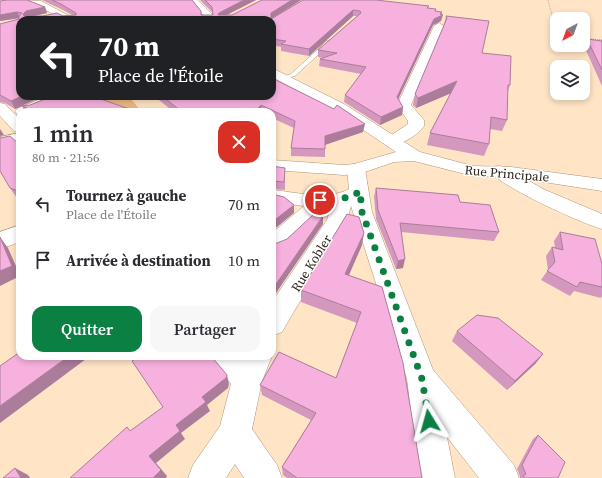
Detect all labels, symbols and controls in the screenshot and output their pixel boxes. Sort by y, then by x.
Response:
north arrow [550,12,590,52]
map controls [550,12,590,100]
text: 70 m [98,27,160,65]
icon: left [32,32,84,84]
button: layers [550,60,590,100]
text: Place de l'Étoile [98,63,223,88]
text: 1 min [32,117,94,150]
button: close [218,121,260,163]
text: 80 m · 21:56 [32,149,100,166]
street label: Rue Principale [464,161,550,186]
pin [303,183,337,217]
text: Tournez à gauche [66,185,186,206]
icon: arrive [309,189,331,211]
icon: left [32,193,54,215]
text: 70 m [228,194,260,215]
text: Place de l'Étoile [66,206,157,223]
street label: Rue Kobler [287,231,336,295]
icon: arrive [32,249,54,271]
text: Arrivée à destination [66,250,211,271]
text: 10 m [228,250,260,271]
button: Quitter [32,306,142,352]
button: Partager [150,306,260,352]
position arrow [408,400,450,442]

